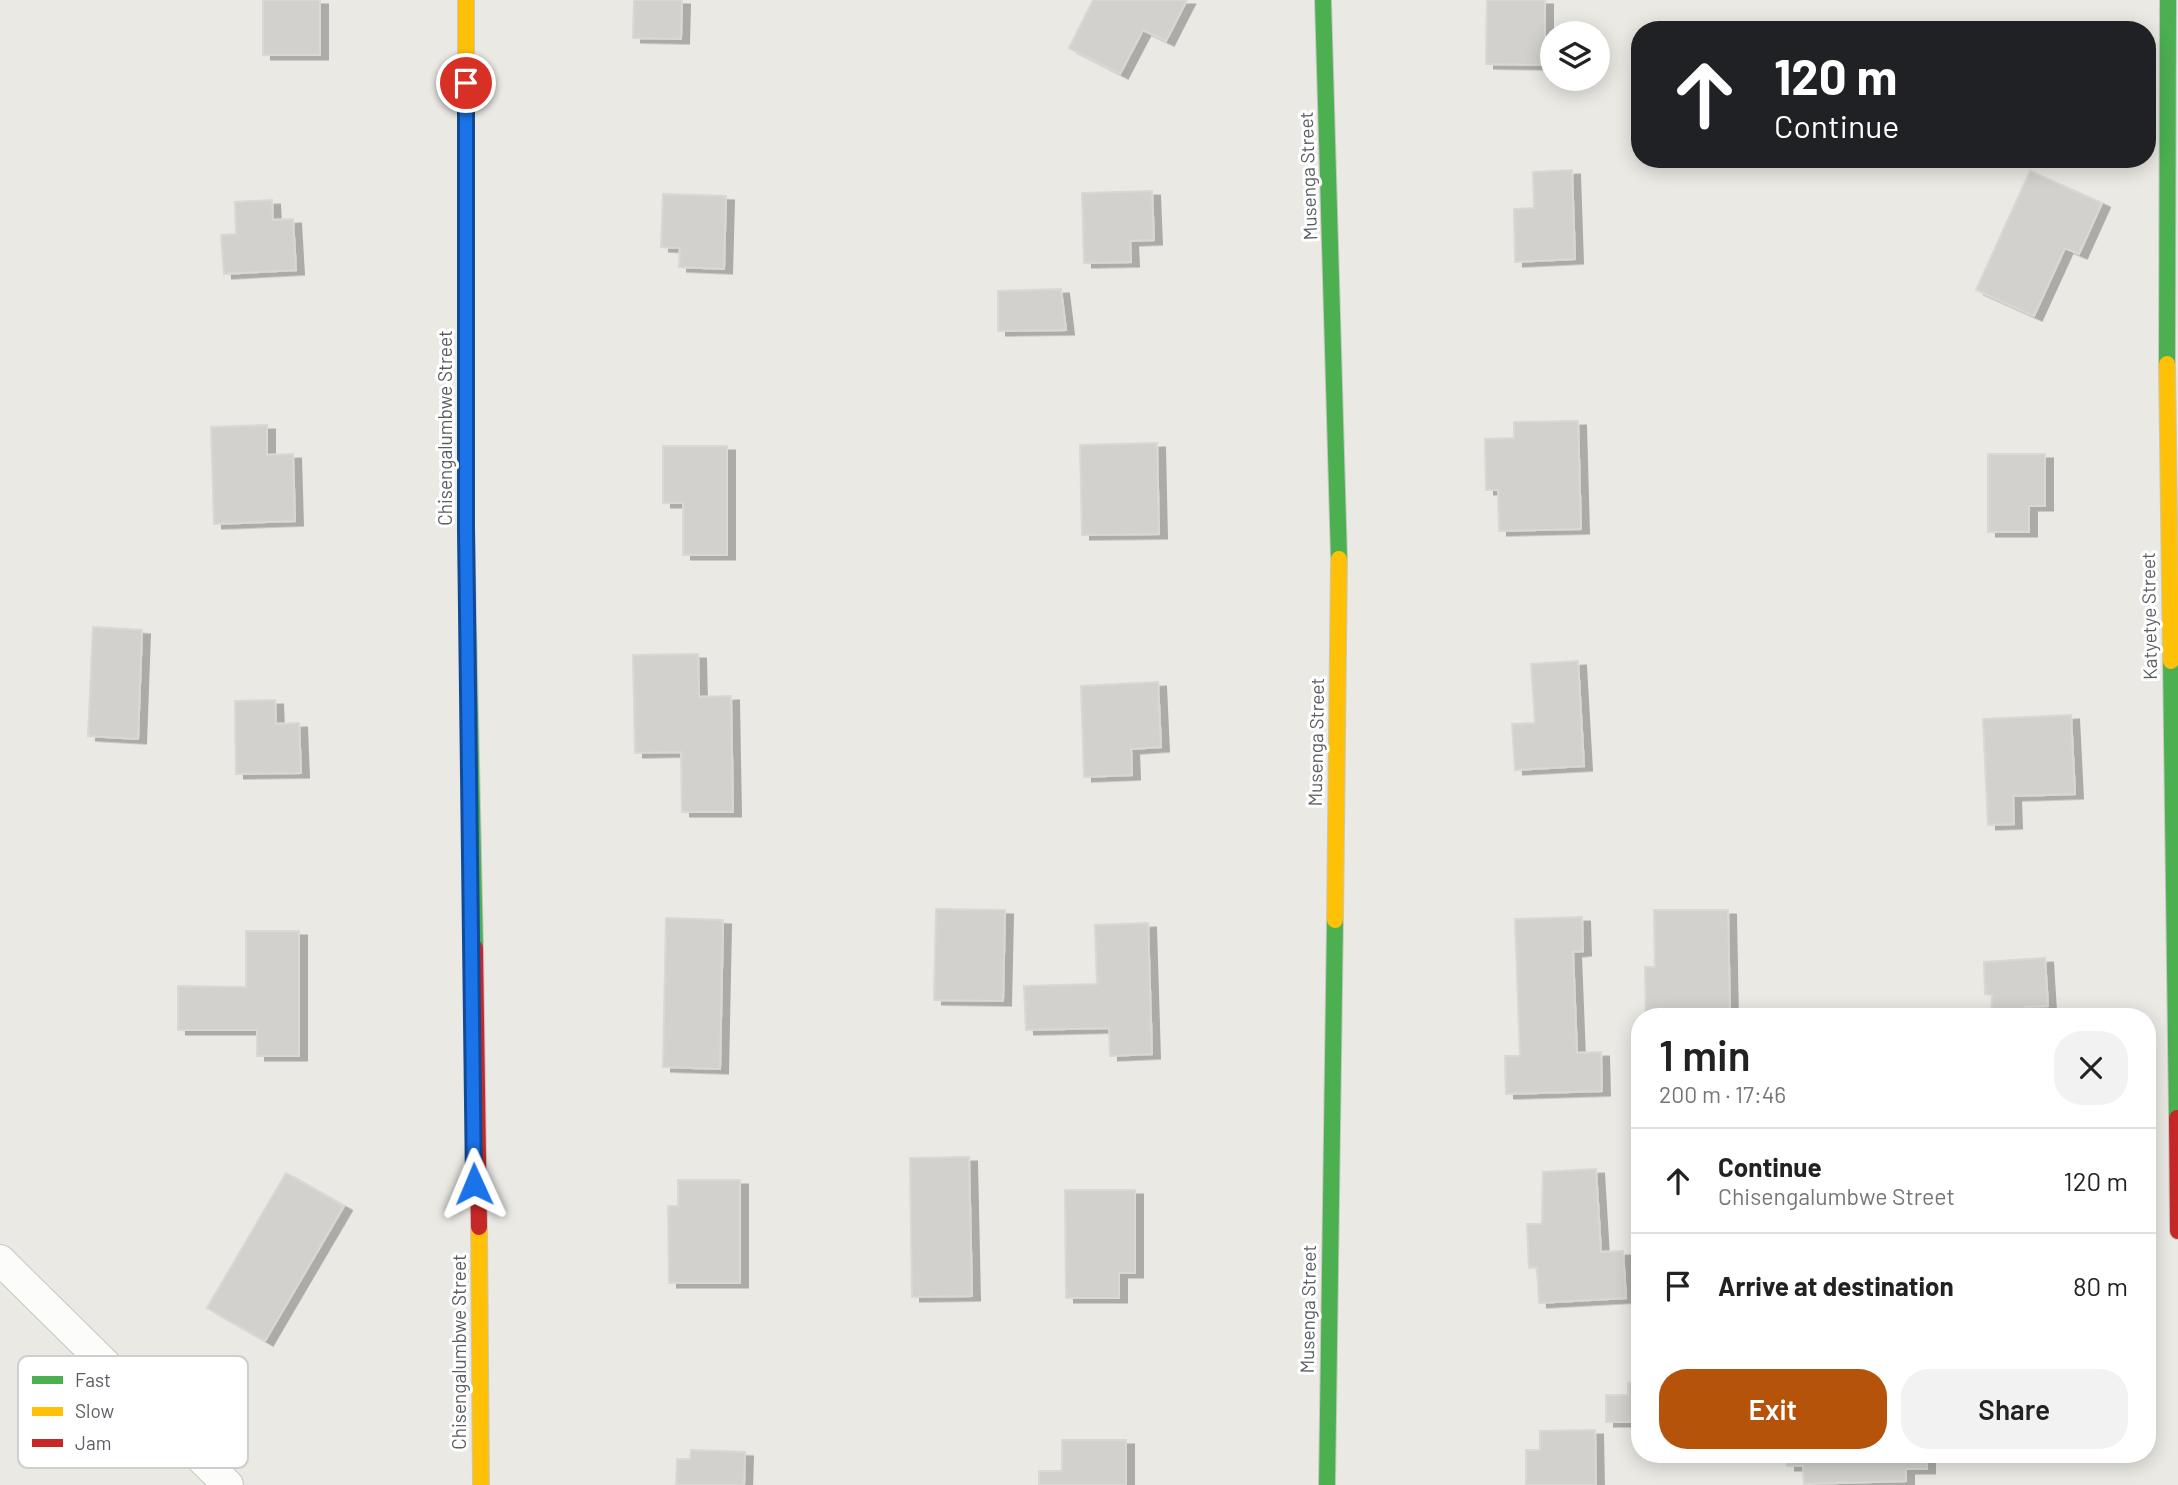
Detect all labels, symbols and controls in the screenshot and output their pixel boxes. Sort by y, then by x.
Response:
map controls [1540,21,1610,91]
button: layers [1540,21,1610,91]
text: 120 m [1774,46,1897,105]
icon: ahead [1659,49,1750,140]
pin [436,53,496,113]
icon: arrive [447,64,485,102]
text: Continue [1774,106,1899,144]
street label: Musenga Street [1294,111,1321,241]
street label: Chisengalumbwe Street [433,330,456,526]
street label: Katyetye Street [2136,552,2161,680]
street label: Musenga Street [1303,677,1328,807]
text: 1 min [1659,1029,1751,1079]
button: close [2054,1031,2128,1105]
text: 200 m · 17:46 [1659,1080,1786,1108]
position arrow [437,1147,511,1221]
text: Continue [1718,1151,1822,1182]
icon: ahead [1659,1162,1697,1200]
text: 120 m [2064,1165,2128,1196]
text: Chisengalumbwe Street [1718,1182,1955,1210]
street label: Musenga Street [1295,1244,1320,1374]
street label: Chisengalumbwe Street [447,1254,470,1450]
icon: arrive [1659,1267,1697,1305]
text: Arrive at destination [1718,1270,1954,1301]
text: 80 m [2073,1270,2128,1301]
legend [18,1356,248,1468]
text: Fast [75,1368,111,1391]
button: Exit [1659,1369,1887,1449]
button: Share [1901,1369,2128,1449]
text: Slow [75,1399,114,1422]
text: Jam [75,1431,111,1454]

